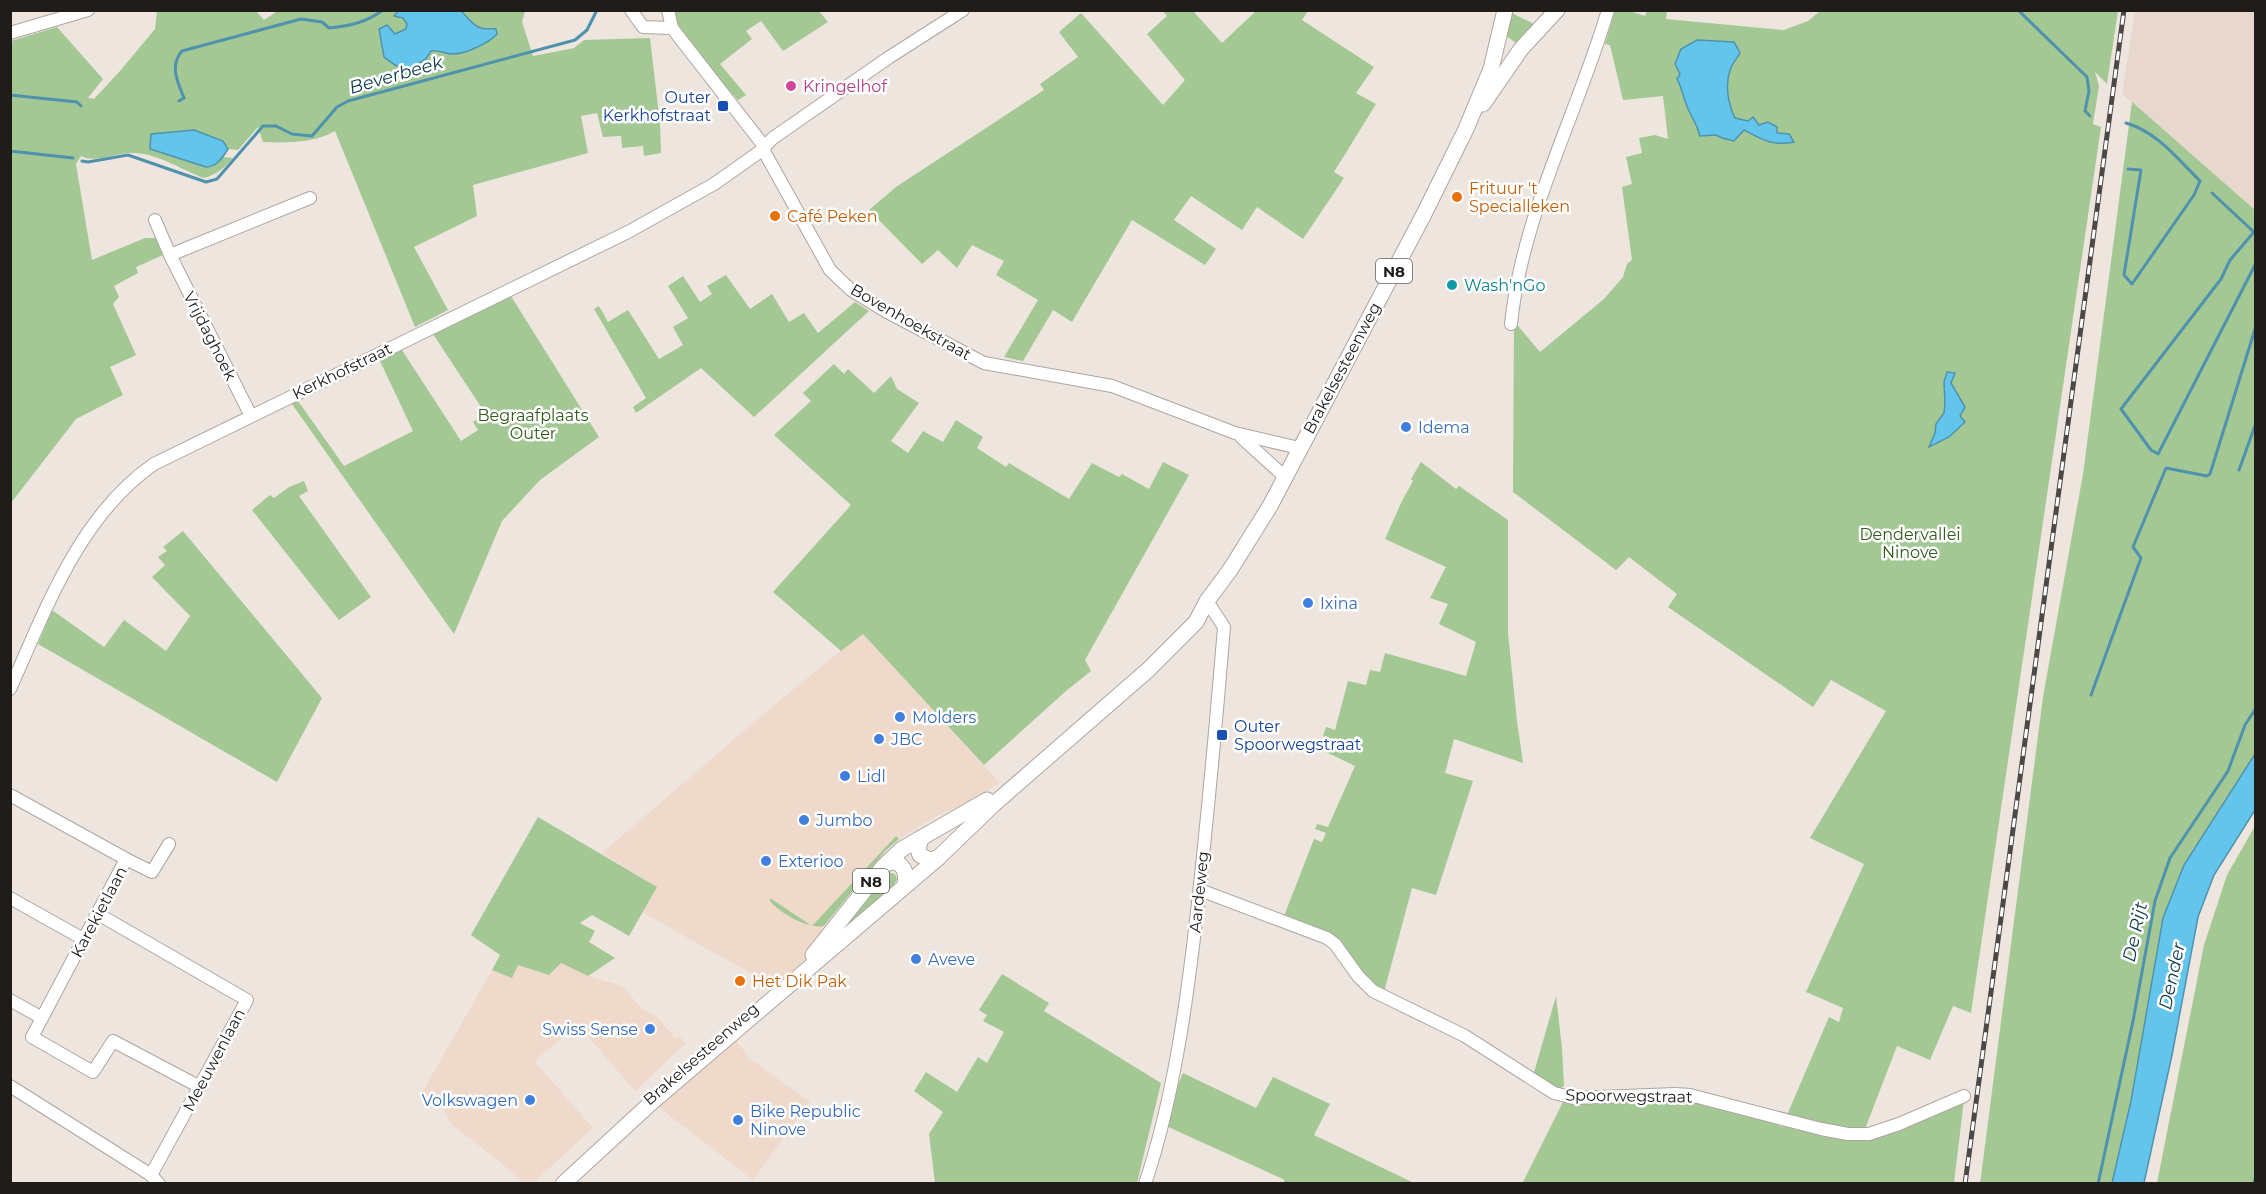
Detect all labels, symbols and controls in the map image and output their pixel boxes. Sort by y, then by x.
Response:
water label: Beverbeek [347,51,447,99]
place label: Kringelhof [803,77,887,96]
marker: Kringelhof [784,79,798,93]
place label: Outer Kerkhofstraat [603,88,711,125]
marker: Outer Kerkhofstraat [716,99,730,113]
place label: Frituur 't Specialleken [1469,179,1570,216]
marker: Frituur 't Specialleken [1450,190,1464,204]
place label: Café Peken [787,207,877,226]
marker: Café Peken [768,209,782,223]
road number: N8 [1376,259,1412,283]
place label: Wash'nGo [1464,276,1545,295]
marker: Wash'nGo [1445,278,1459,292]
street label: Bovenhoekstraat [847,280,975,364]
street label: Vrijdaghoek [180,289,241,384]
street label: Brakelsesteenweg [1299,299,1385,437]
street label: Kerkhofstraat [289,339,395,403]
park label: Begraafplaats Outer [477,406,589,443]
place label: Idema [1418,418,1470,437]
marker: Idema [1399,420,1413,434]
park label: Dendervallei Ninove [1859,525,1961,562]
place label: Ixina [1320,594,1358,613]
marker: Ixina [1301,596,1315,610]
place label: Molders [912,708,977,727]
marker: Molders [893,710,907,724]
place label: Outer Spoorwegstraat [1234,717,1362,754]
marker: Outer Spoorwegstraat [1215,728,1229,742]
place label: JBC [890,730,922,749]
marker: JBC [872,732,886,746]
place label: Lidl [857,767,886,786]
marker: Lidl [838,769,852,783]
place label: Jumbo [815,811,873,830]
marker: Jumbo [797,813,811,827]
street label: Aardeweg [1185,850,1213,934]
place label: Exterioo [778,852,844,871]
marker: Exterioo [759,854,773,868]
street label: Karekietlaan [67,863,131,961]
road number: N8 [853,869,889,893]
water label: De Rijt [2118,899,2152,964]
water label: Dender [2154,940,2190,1012]
place label: Aveve [928,950,975,969]
marker: Aveve [909,952,923,966]
place label: Het Dik Pak [752,972,847,991]
marker: Het Dik Pak [733,974,747,988]
street label: Brakelsesteenweg [640,999,762,1109]
street label: Meeuwenlaan [179,1005,249,1115]
place label: Swiss Sense [542,1020,638,1039]
marker: Swiss Sense [643,1022,657,1036]
street label: Spoorwegstraat [1565,1085,1693,1107]
place label: Volkswagen [422,1091,518,1110]
marker: Volkswagen [523,1093,537,1107]
place label: Bike Republic Ninove [750,1102,861,1139]
marker: Bike Republic Ninove [731,1113,745,1127]

